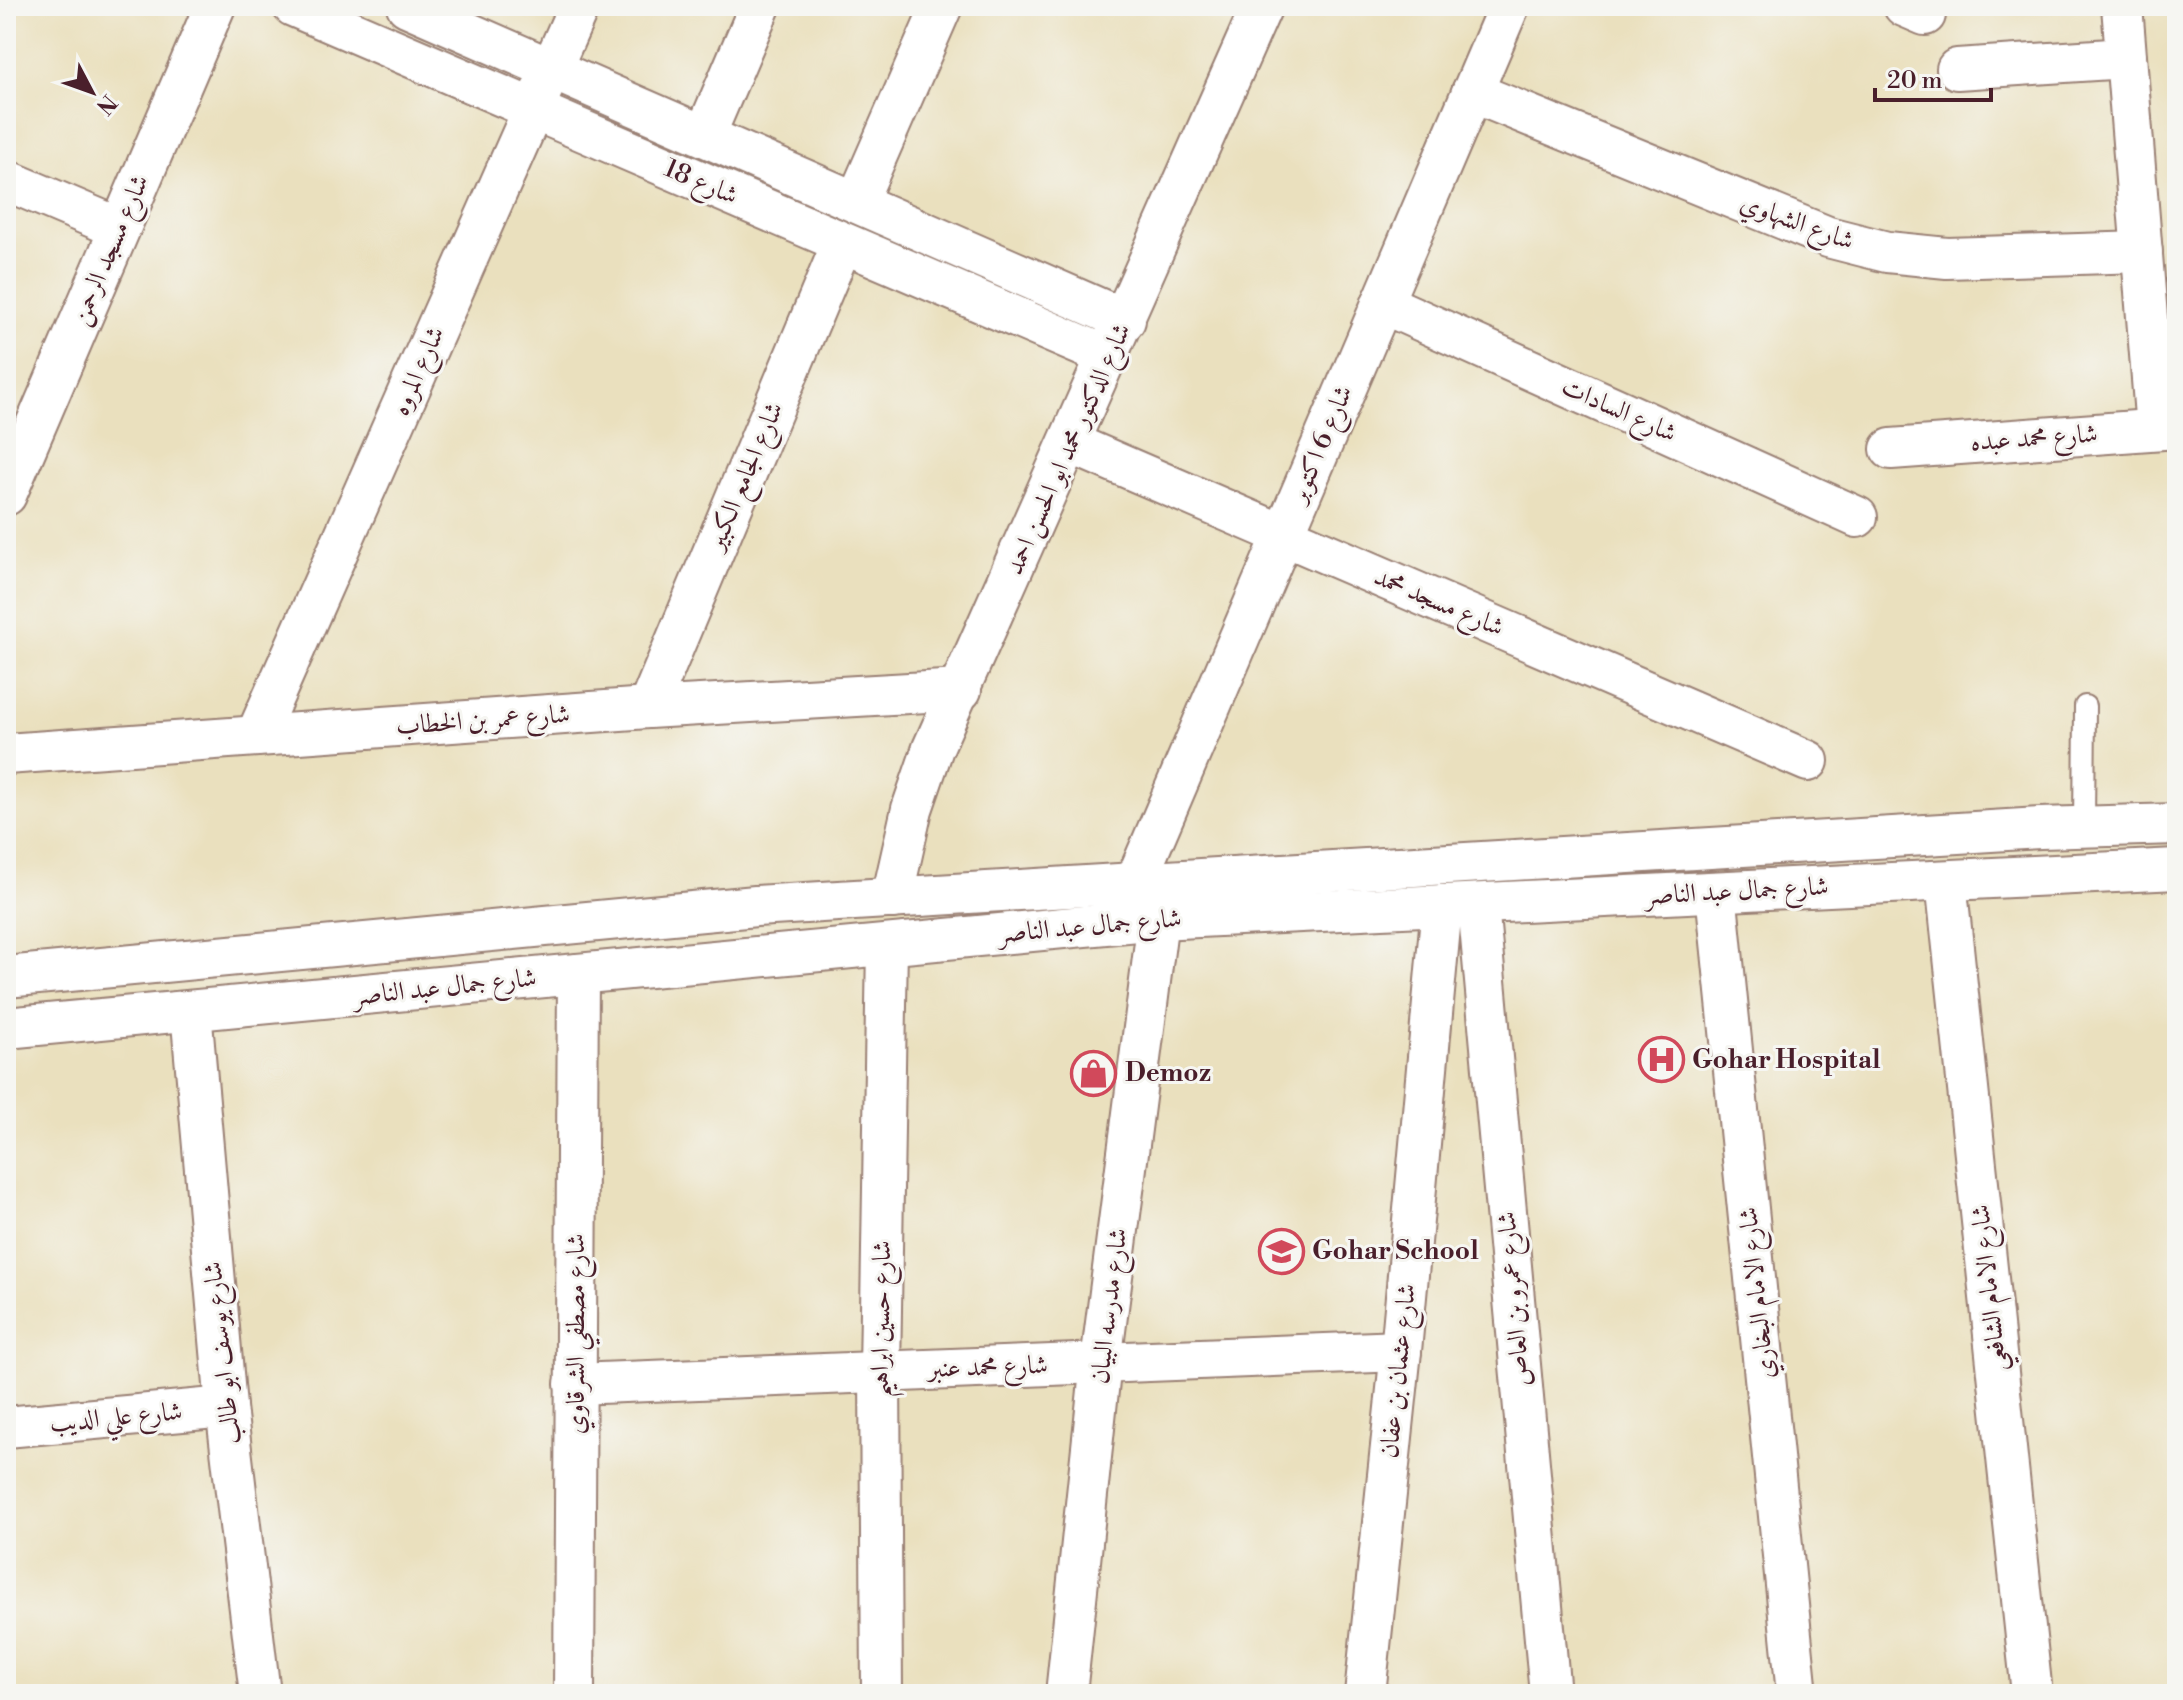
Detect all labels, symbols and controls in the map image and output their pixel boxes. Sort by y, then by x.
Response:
north arrow [52,52,132,132]
scale bar [1875,52,1991,102]
text: 20 m [1887,66,1943,96]
text: N [90,89,122,120]
street label: شارع 18 [657,152,743,216]
street label: شارع مسجد الرحمن [64,170,161,332]
street label: شارع الشهاوي [1734,187,1858,262]
street label: شارع الدكتور محمد ابو الحسن احمد [998,318,1143,582]
street label: شارع المروه [384,321,456,423]
street label: شارع السادات [1554,370,1682,454]
street label: شارع 6 اكتوبر [1281,381,1365,512]
street label: شارع الجامع الكبير [698,397,797,560]
street label: شارع محمد عبده [1969,418,2099,463]
street label: شارع مسجد محمد [1367,560,1509,648]
street label: شارع عمر بن الخطاب [395,698,571,747]
street label: شارع جمال عبد الناصر [1642,870,1830,917]
street label: شارع جمال عبد الناصر [994,902,1183,955]
street label: شارع جمال عبد الناصر [349,961,538,1018]
hospital icon: Gohar Hospital [1637,1036,1685,1084]
place label: Gohar Hospital [1692,1044,1881,1076]
shop icon: Demoz [1070,1049,1118,1097]
place label: Demoz [1125,1057,1211,1089]
street label: شارع الامام الشافعي [1964,1202,2021,1373]
street label: شارع الامام البخاري [1732,1205,1788,1381]
street label: شارع عمرو بن العاص [1490,1210,1543,1388]
street label: شارع مدرسه البيان [1084,1226,1139,1386]
school or university icon: Gohar School [1257,1227,1305,1275]
street label: شارع مصطفي الشرقاوي [560,1234,601,1434]
place label: Gohar School [1312,1235,1479,1267]
street label: شارع حسين ابراهيم [864,1240,907,1398]
street label: شارع يوسف ابو طالب [196,1259,252,1446]
street label: شارع عثمان بن عفان [1373,1282,1428,1460]
street label: شارع محمد عنبر [924,1349,1049,1390]
street label: شارع علي الديب [48,1395,184,1447]

